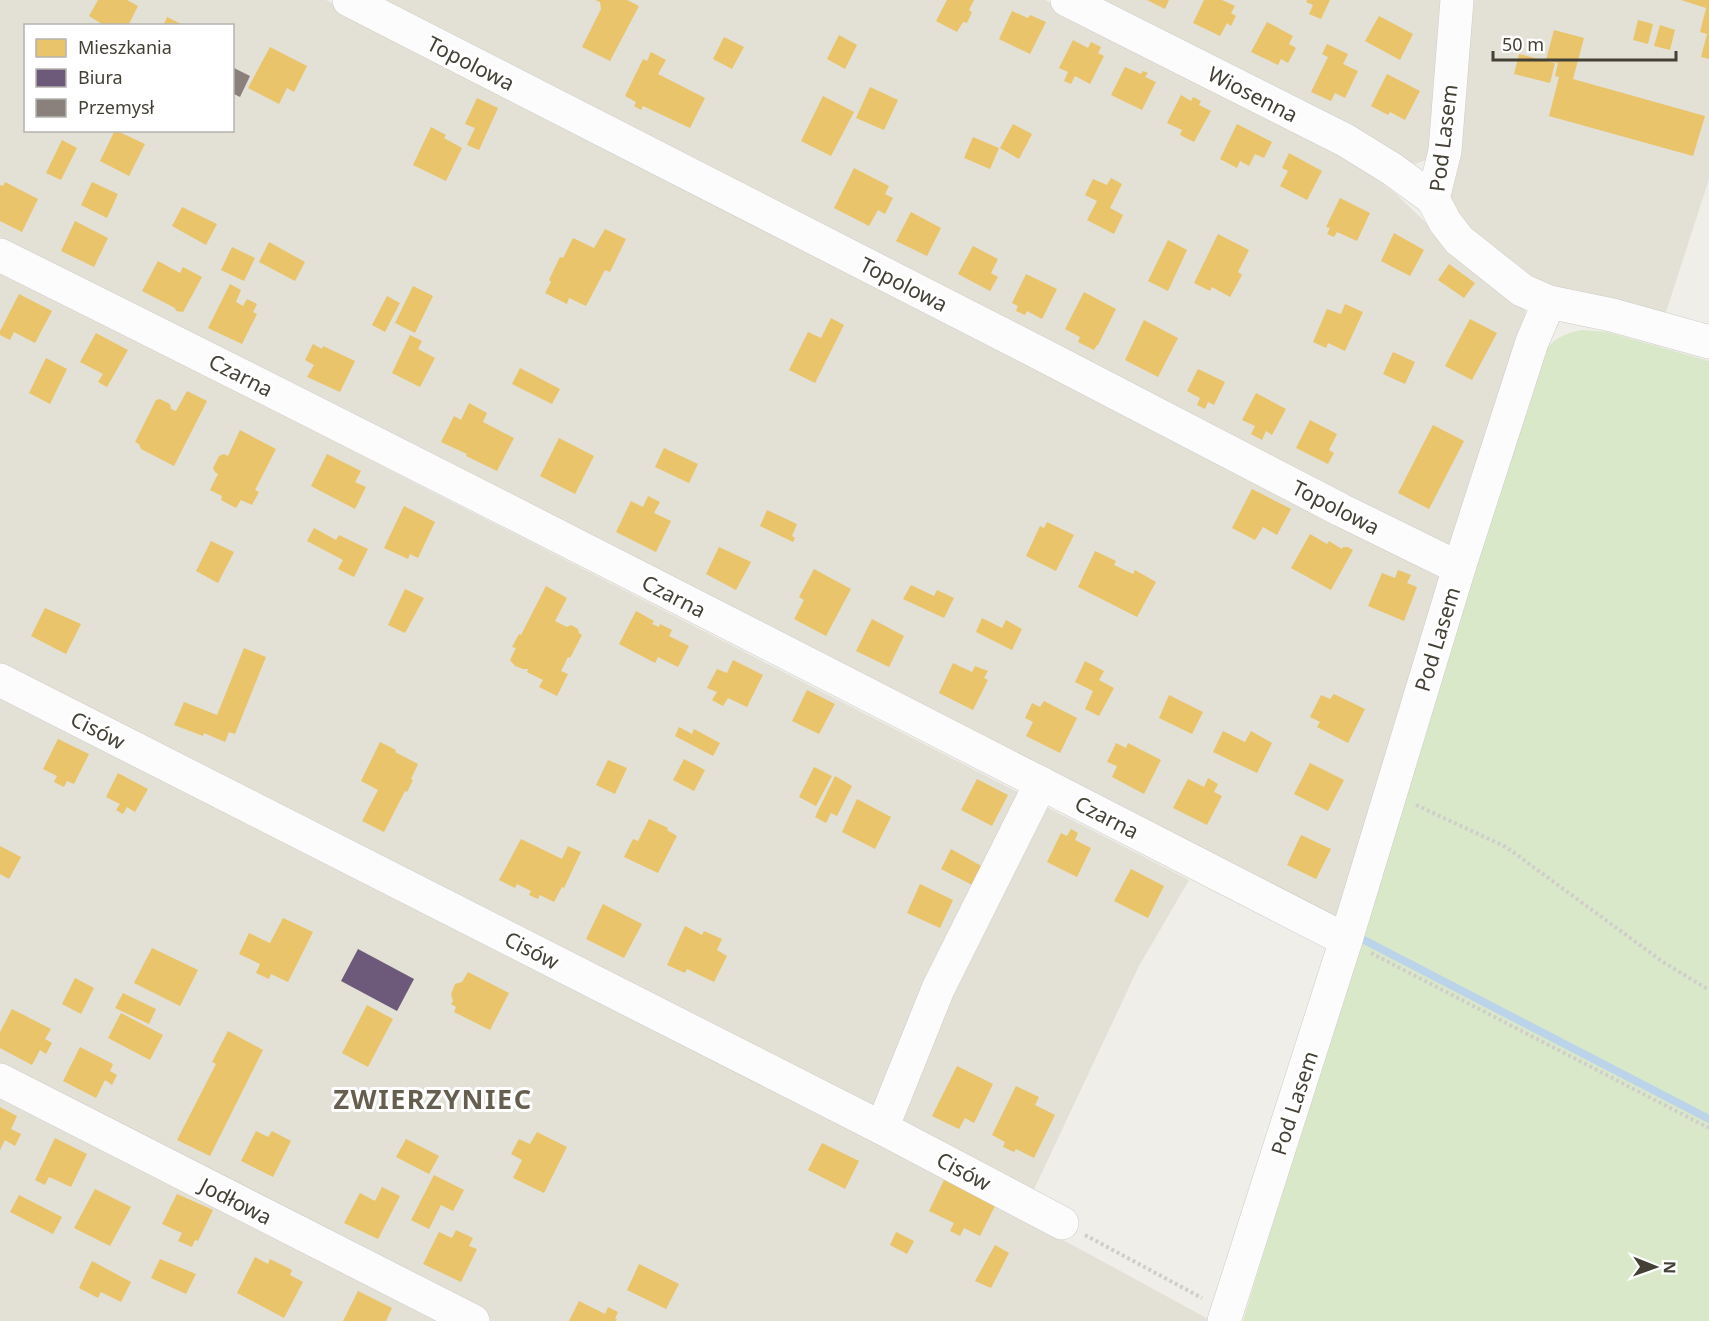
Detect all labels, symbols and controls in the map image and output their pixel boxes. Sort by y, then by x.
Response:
legend [24,24,234,132]
scale bar [1493,24,1676,62]
street label: Topolowa [423,29,519,97]
text: 50 m [1502,32,1544,56]
text: Mieszkania [78,35,172,59]
street label: Wiosenna [1203,59,1303,129]
text: Biura [78,65,123,89]
street label: Pod Lasem [1423,83,1463,193]
text: Przemysł [78,95,155,119]
street label: Topolowa [856,250,952,318]
street label: Czarna [204,347,278,403]
street label: Topolowa [1288,473,1384,541]
street label: Czarna [637,568,711,624]
street label: Pod Lasem [1408,583,1466,695]
street label: Cisów [66,704,130,756]
street label: Czarna [1070,789,1144,845]
street label: Cisów [500,924,564,976]
street label: Pod Lasem [1264,1047,1324,1159]
district label: ZWIERZYNIEC [333,1080,533,1117]
street label: Cisów [932,1145,996,1197]
street label: Jodłowa [193,1170,277,1231]
north arrow [1625,1237,1685,1297]
text: N [1659,1261,1681,1274]

